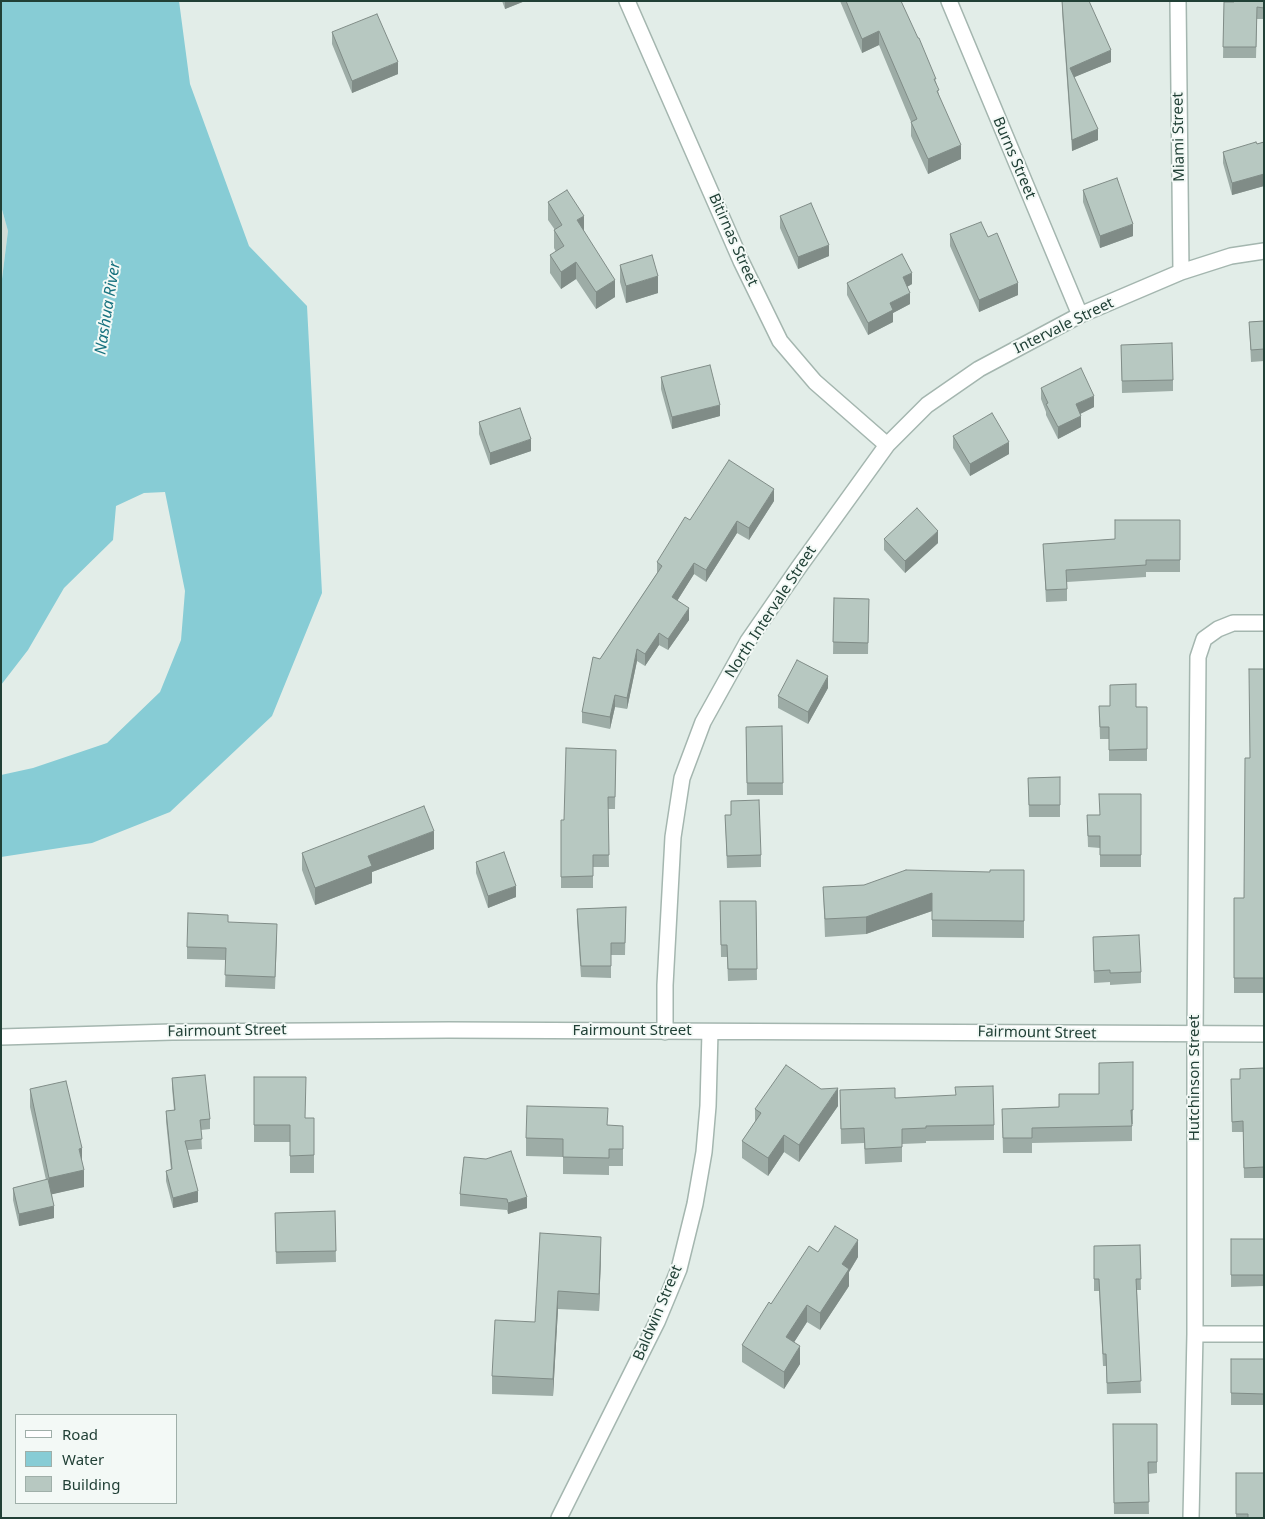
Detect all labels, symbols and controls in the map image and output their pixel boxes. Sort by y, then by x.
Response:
street label: Miami Street [1169,92,1189,182]
street label: Burns Street [989,114,1039,202]
street label: Bitirnas Street [704,191,762,289]
water label: Nashua River [91,260,125,356]
street label: Intervale Street [1011,294,1117,358]
street label: North Intervale Street [722,543,820,681]
street label: Hutchinson Street [1186,1015,1204,1141]
street label: Fairmount Street [167,1021,287,1041]
street label: Fairmount Street [572,1022,692,1040]
street label: Fairmount Street [977,1023,1097,1043]
street label: Baldwin Street [630,1263,686,1363]
legend [15,1414,178,1504]
text: Road [62,1424,98,1444]
text: Water [62,1449,104,1469]
text: Building [62,1474,120,1494]

